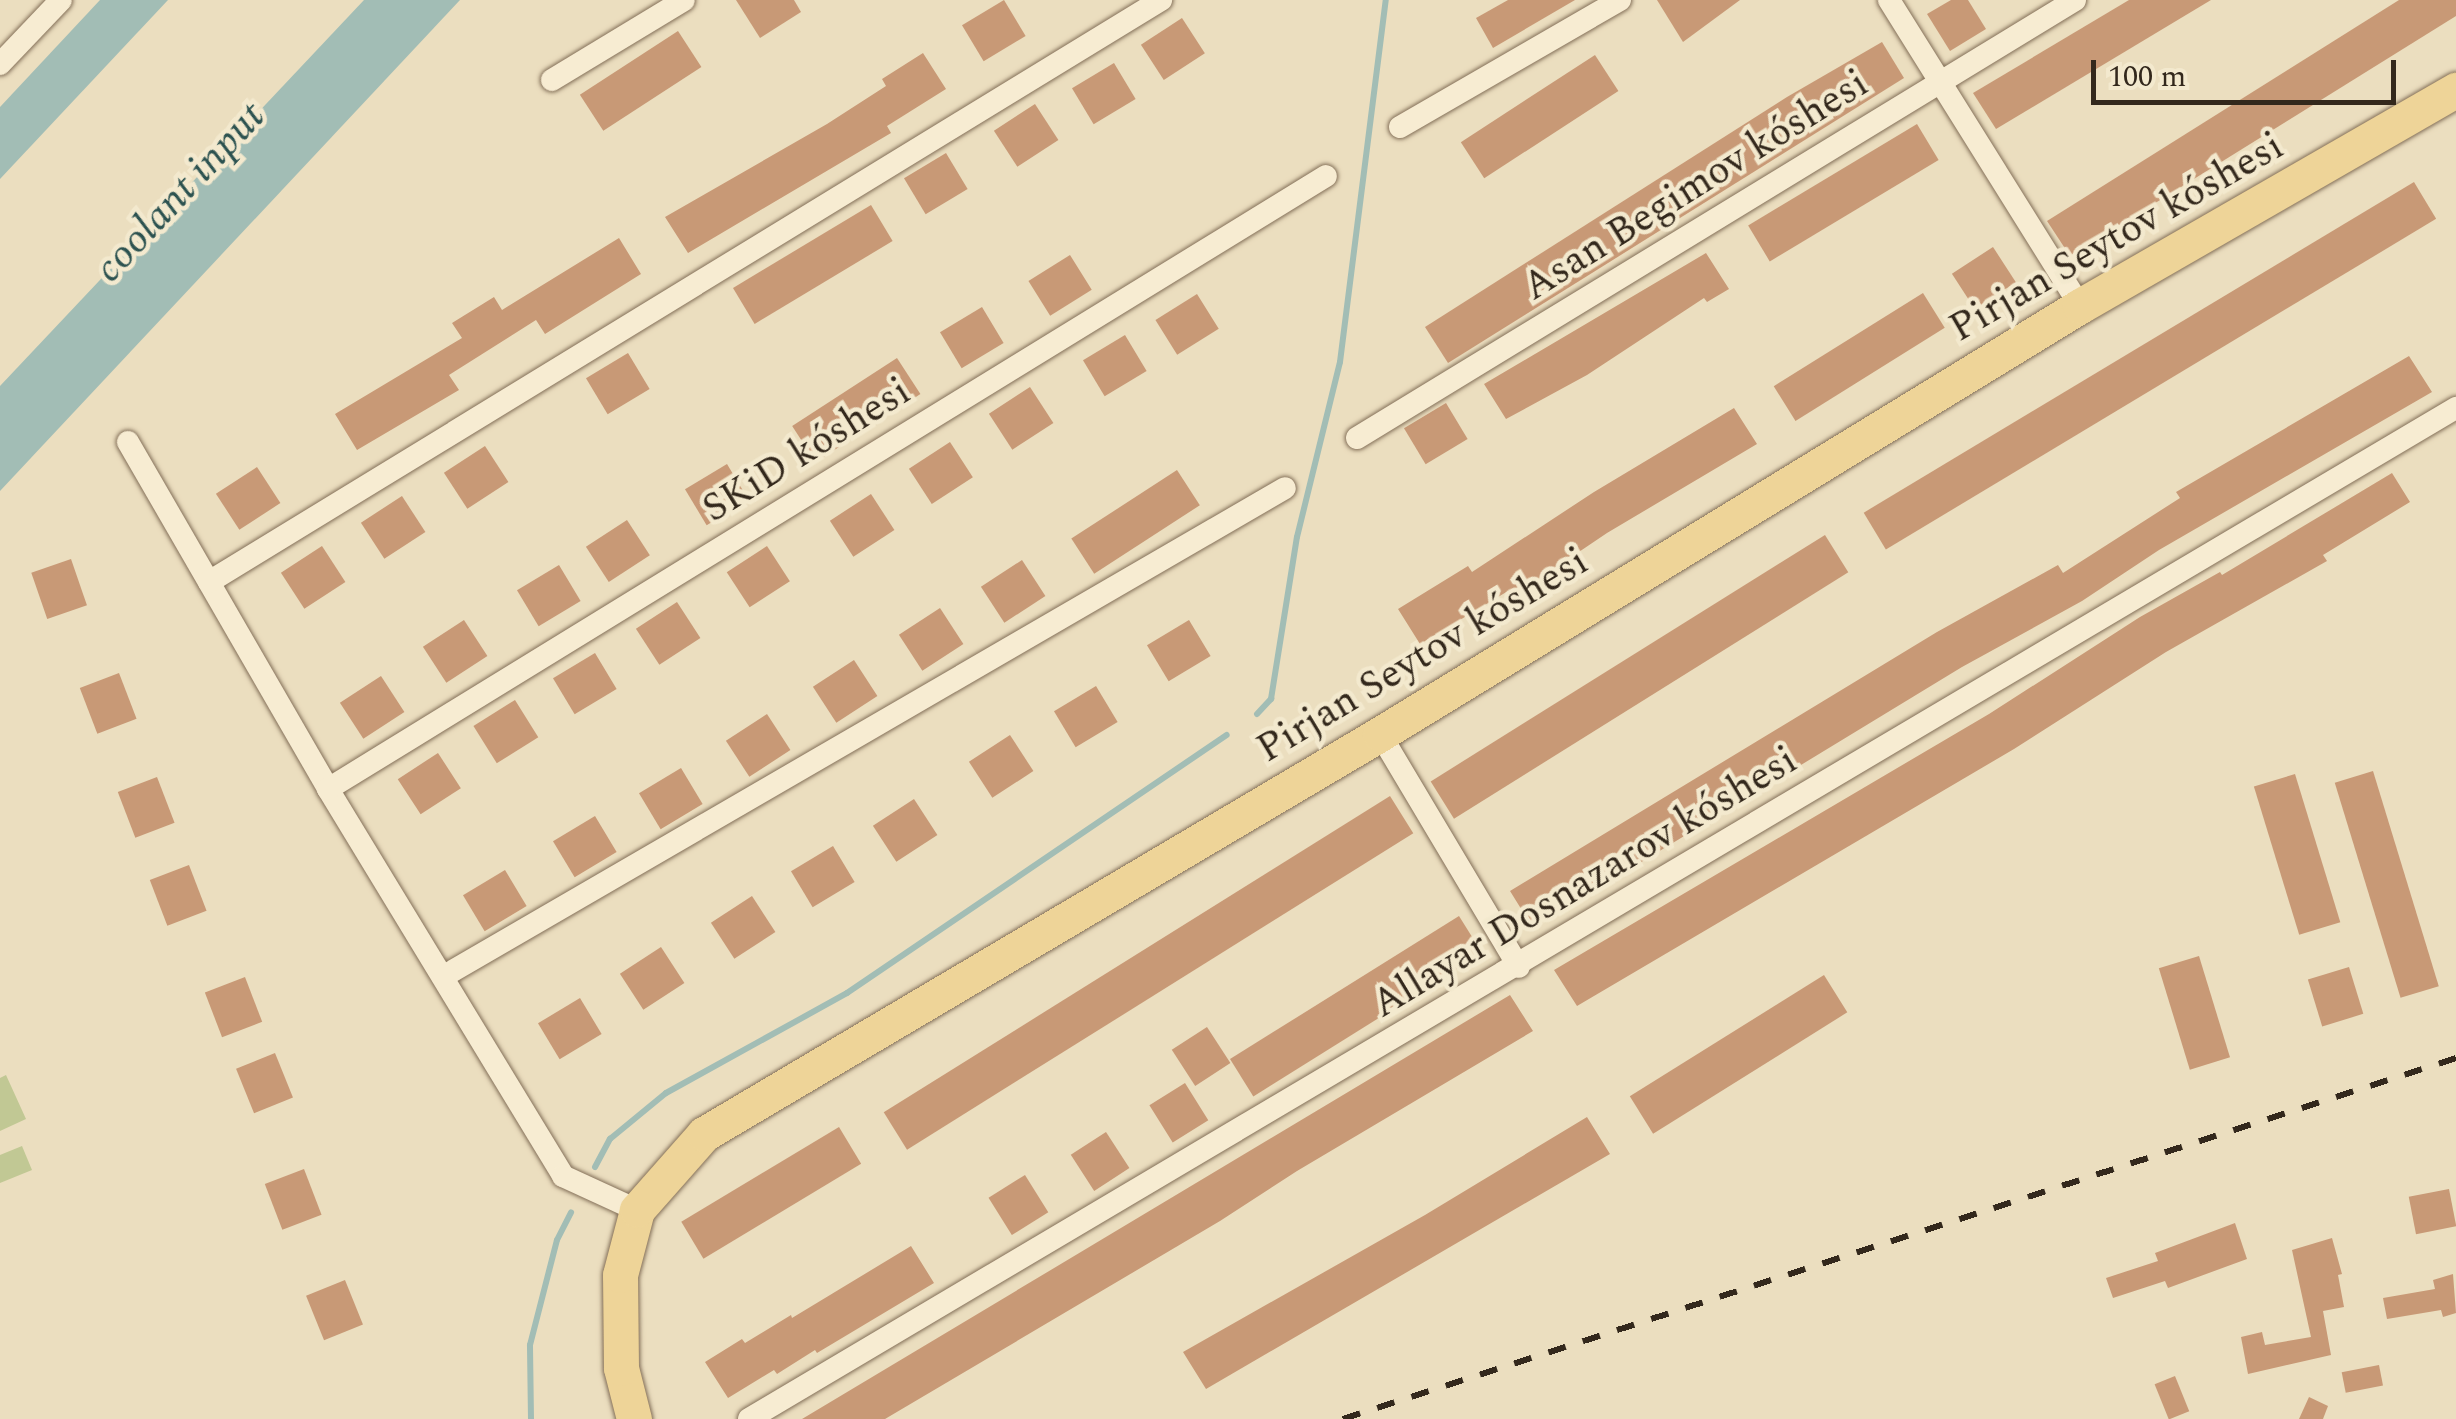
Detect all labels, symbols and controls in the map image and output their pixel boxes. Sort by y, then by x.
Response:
scale bar [2096,40,2401,102]
text: 100 m [2108,54,2186,100]
street label: Asan Begimov kóshesi [1514,60,1878,312]
water label: coolant input [84,92,276,294]
street label: Pirjan Seytov kóshesi [1941,123,2293,353]
street label: SKiD kóshesi [694,368,920,534]
street label: Pirjan Seytov kóshesi [1249,538,1597,774]
street label: Allayar Dosnazarov kóshesi [1364,737,1806,1029]

